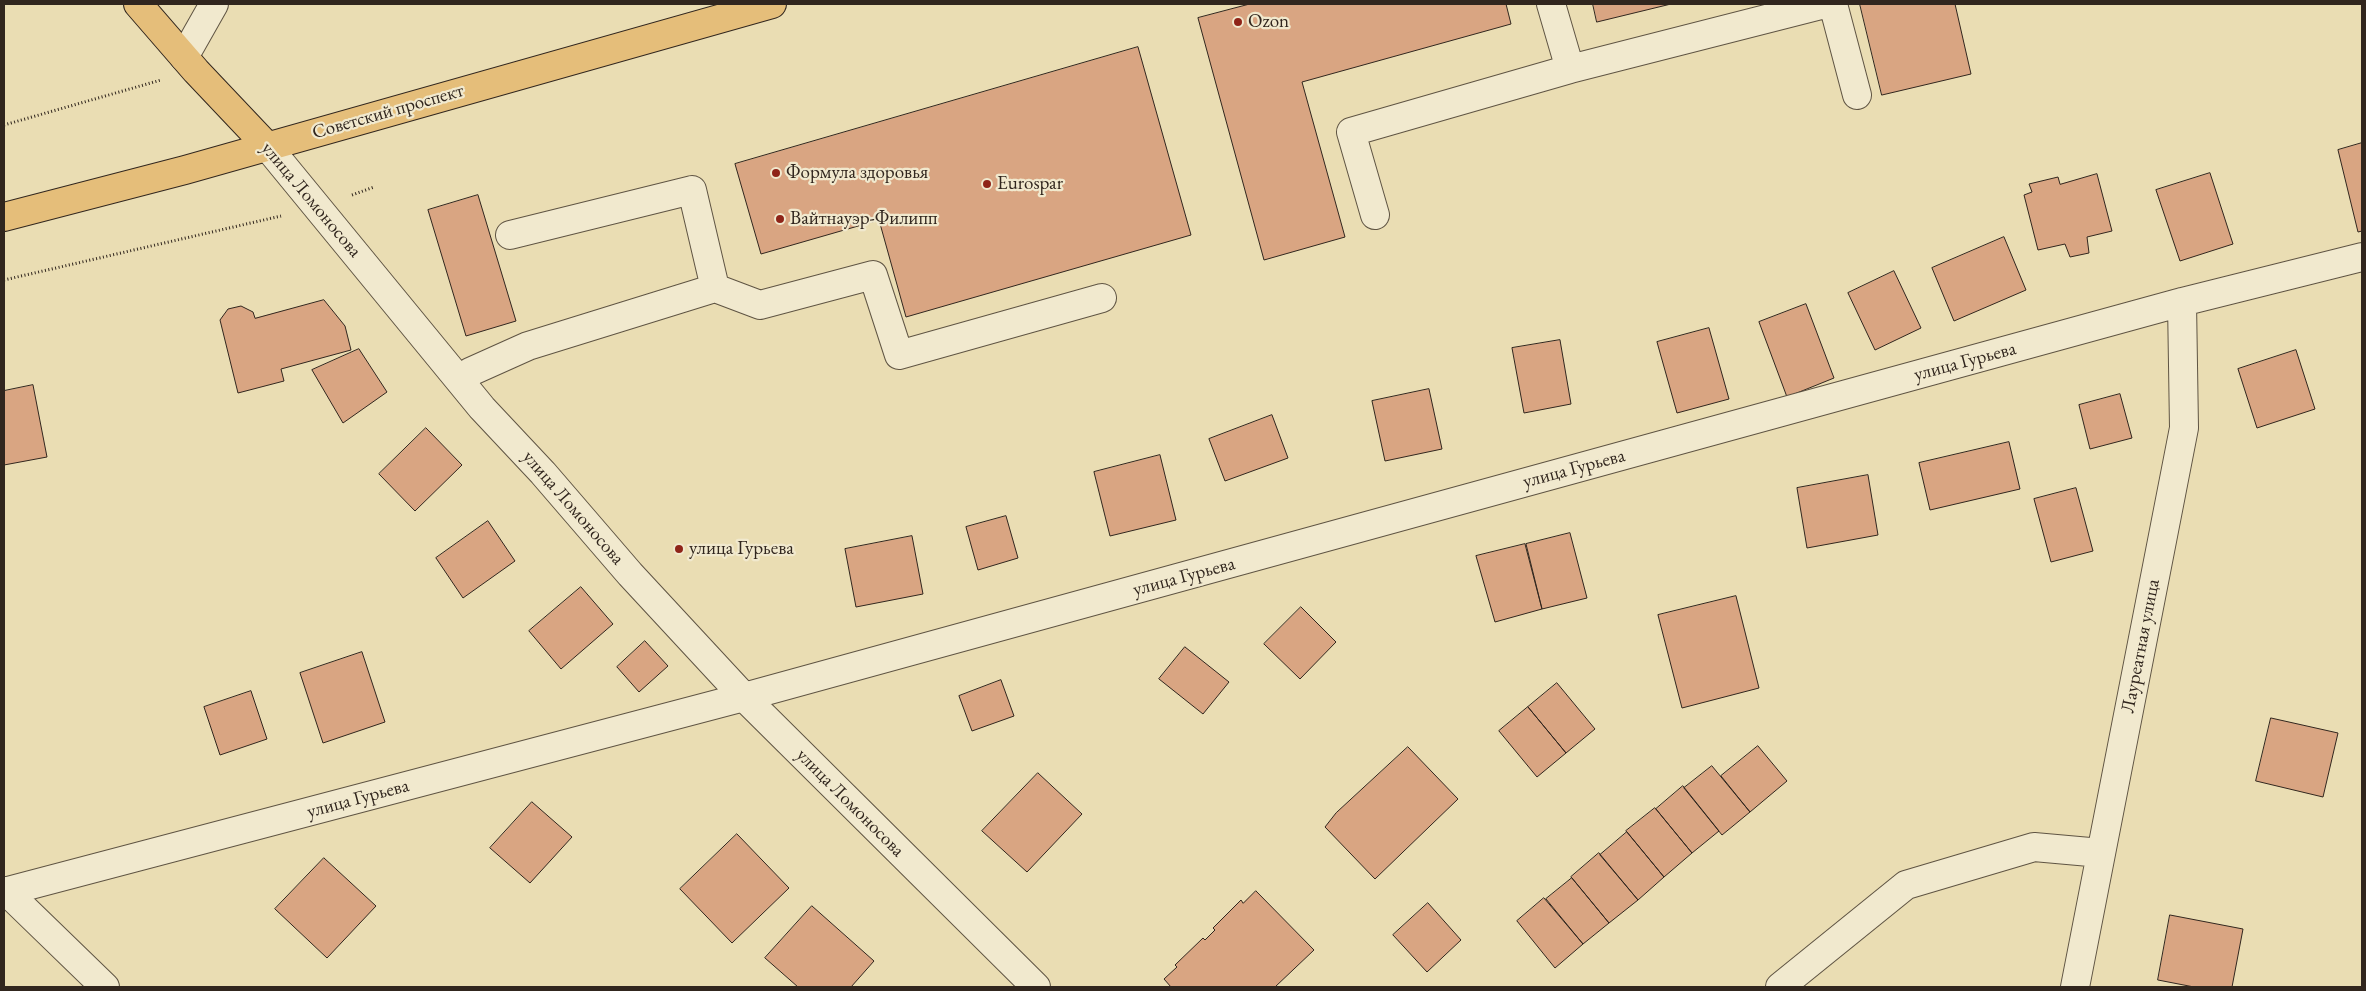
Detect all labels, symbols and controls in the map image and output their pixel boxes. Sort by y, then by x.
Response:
place label: Ozon [1248,11,1289,33]
marker: Ozon [1232,16,1244,28]
street label: Советский проспект [310,79,466,145]
street label: улица Ломоносова [256,138,366,262]
place label: Формула здоровья [786,162,928,184]
marker: Формула здоровья [770,167,782,179]
place label: Eurospar [997,173,1063,195]
marker: Eurospar [981,178,993,190]
place label: Вайтнауэр-Филипп [790,208,938,230]
marker: Вайтнауэр-Филипп [774,213,786,225]
street label: улица Гурьева [1911,337,2019,387]
street label: улица Гурьева [1520,444,1628,494]
street label: улица Ломоносова [517,446,629,570]
place label: улица Гурьева [689,538,794,560]
marker: улица Гурьева [673,543,685,555]
street label: улица Гурьева [1130,552,1238,602]
street label: Лауреатная улица [2117,577,2165,715]
street label: улица Ломоносова [791,744,909,862]
street label: улица Гурьева [304,774,412,824]

